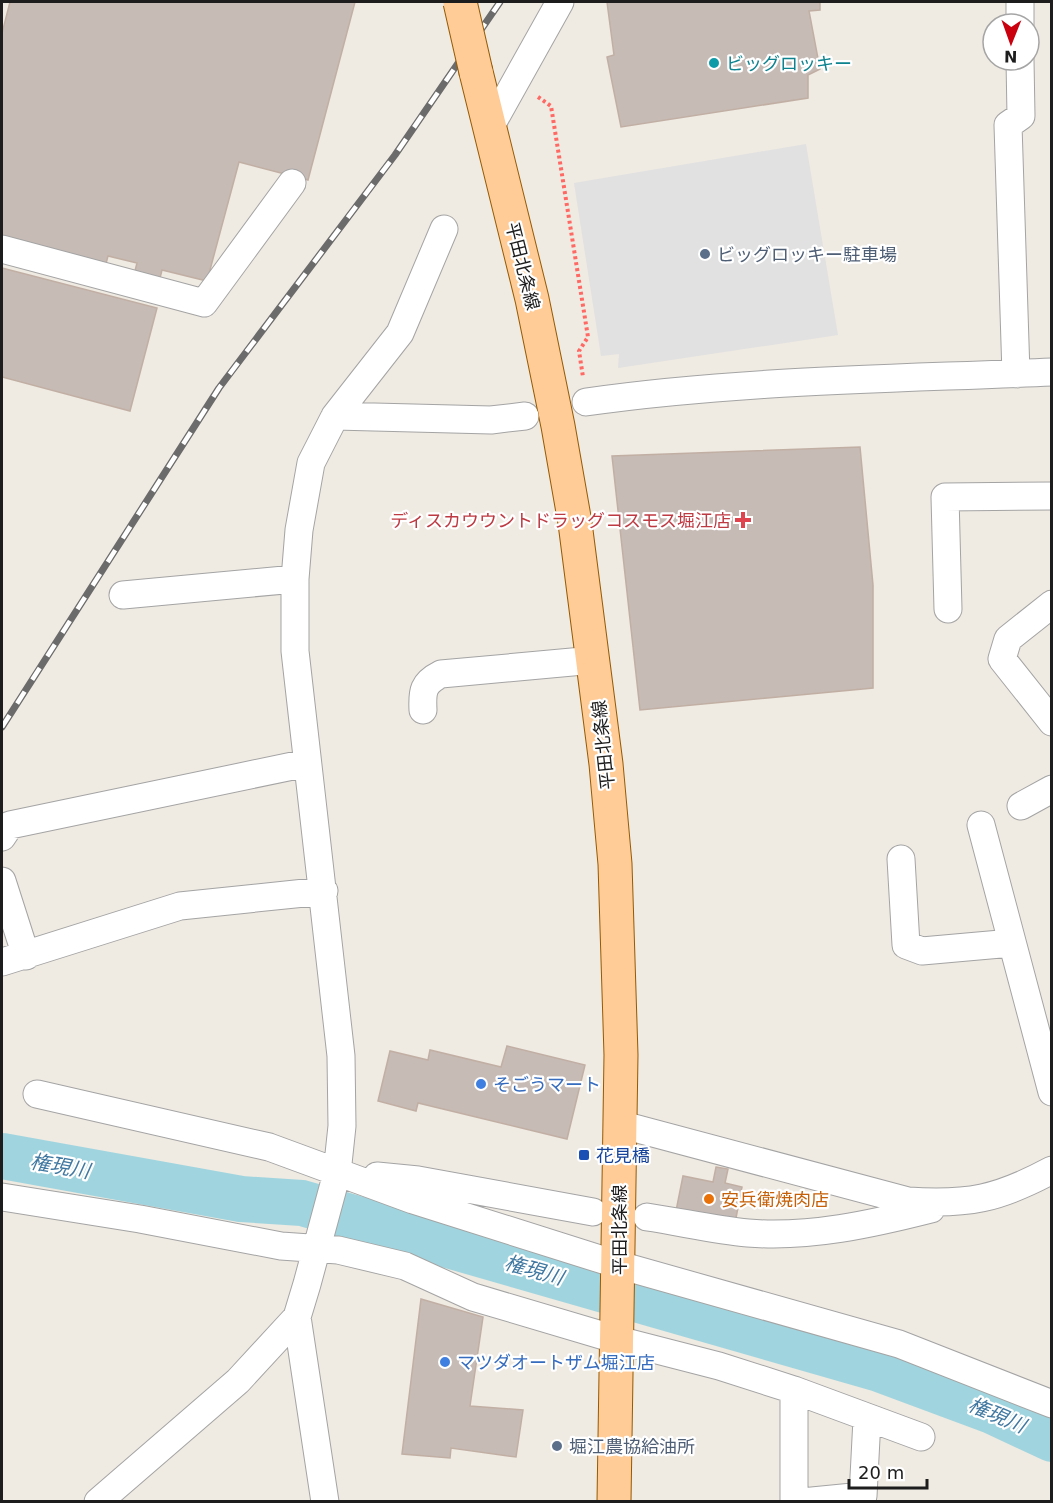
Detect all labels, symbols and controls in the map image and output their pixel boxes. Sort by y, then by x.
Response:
north arrow [981,12,1041,72]
text: N [1004,47,1018,66]
place label: ビッグロッキー [726,53,852,74]
marker: ビッグロッキー [707,56,721,70]
street label: 平田北条線 [502,220,544,312]
place label: ビッグロッキー駐車場 [717,244,897,265]
marker: ビッグロッキー駐車場 [698,247,712,261]
place label: ディスカウウントドラッグコスモス堀江店 [390,510,731,531]
marker: ディスカウウントドラッグコスモス堀江店 [736,513,750,527]
street label: 平田北条線 [588,699,618,791]
place label: そごうマート [493,1074,601,1095]
marker: そごうマート [474,1077,488,1091]
place label: 花見橋 [596,1145,650,1166]
marker: 花見橋 [577,1148,591,1162]
water label: 権現川 [28,1149,94,1183]
street label: 平田北条線 [609,1185,630,1275]
place label: 安兵衛焼肉店 [721,1189,829,1210]
marker: 安兵衛焼肉店 [702,1192,716,1206]
water label: 権現川 [502,1250,568,1290]
place label: マツダオートザム堀江店 [457,1352,655,1373]
marker: マツダオートザム堀江店 [438,1355,452,1369]
water label: 権現川 [965,1392,1031,1439]
place label: 堀江農協給油所 [569,1436,695,1457]
marker: 堀江農協給油所 [550,1439,564,1453]
scale bar [849,1452,927,1490]
text: 20 m [858,1462,904,1483]

